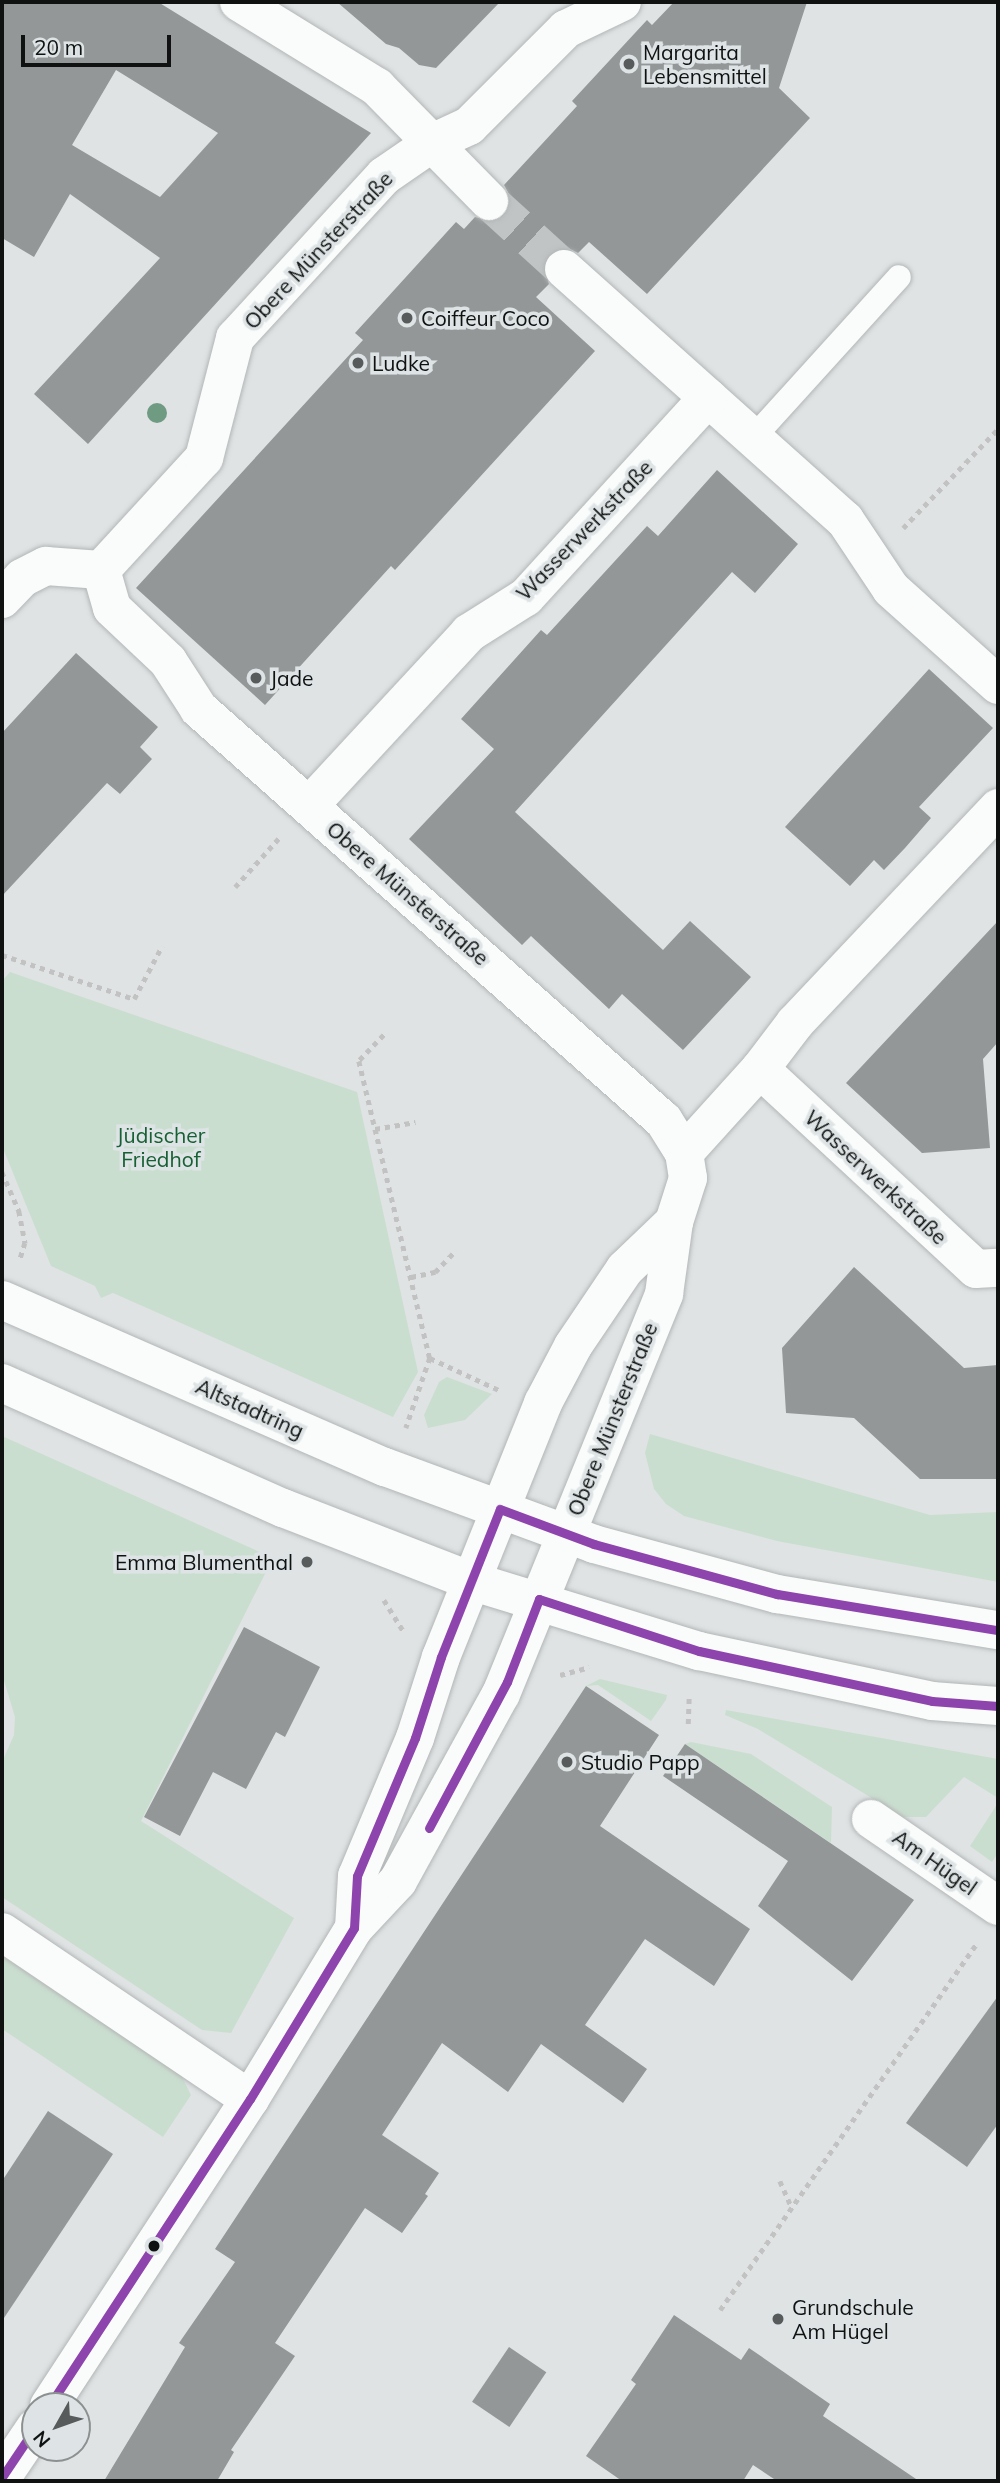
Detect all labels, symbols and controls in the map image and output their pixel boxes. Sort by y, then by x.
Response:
scale bar [24,21,175,65]
text: 20 m [34,34,83,60]
place label: Margarita Lebensmittel [643,39,767,89]
marker: Margarita Lebensmittel [621,56,637,72]
street label: Obere Münsterstraße [239,166,397,334]
place label: Coiffeur Coco [421,305,550,331]
marker: Coiffeur Coco [399,310,415,326]
place label: Ludke [372,350,430,376]
marker: Ludke [350,355,366,371]
street label: Wasserwerkstraße [510,455,658,605]
place label: Jade [270,665,314,691]
marker: Jade [248,670,264,686]
street label: Obere Münsterstraße [322,816,494,970]
street label: Wasserwerkstraße [800,1105,952,1249]
park label: Jüdischer Friedhof [117,1122,205,1172]
street label: Obere Münsterstraße [562,1319,662,1519]
street label: Altstadtring [192,1373,308,1443]
place label: Emma Blumenthal [115,1549,293,1575]
marker: Emma Blumenthal [299,1554,315,1570]
place label: Studio Papp [581,1749,700,1775]
marker: Studio Papp [559,1754,575,1770]
street label: Am Hügel [888,1824,982,1900]
unlabelled marker [147,2239,161,2253]
place label: Grundschule Am Hügel [792,2294,914,2344]
marker: Grundschule Am Hügel [770,2311,786,2327]
north arrow [21,2392,91,2462]
text: N [28,2426,55,2452]

